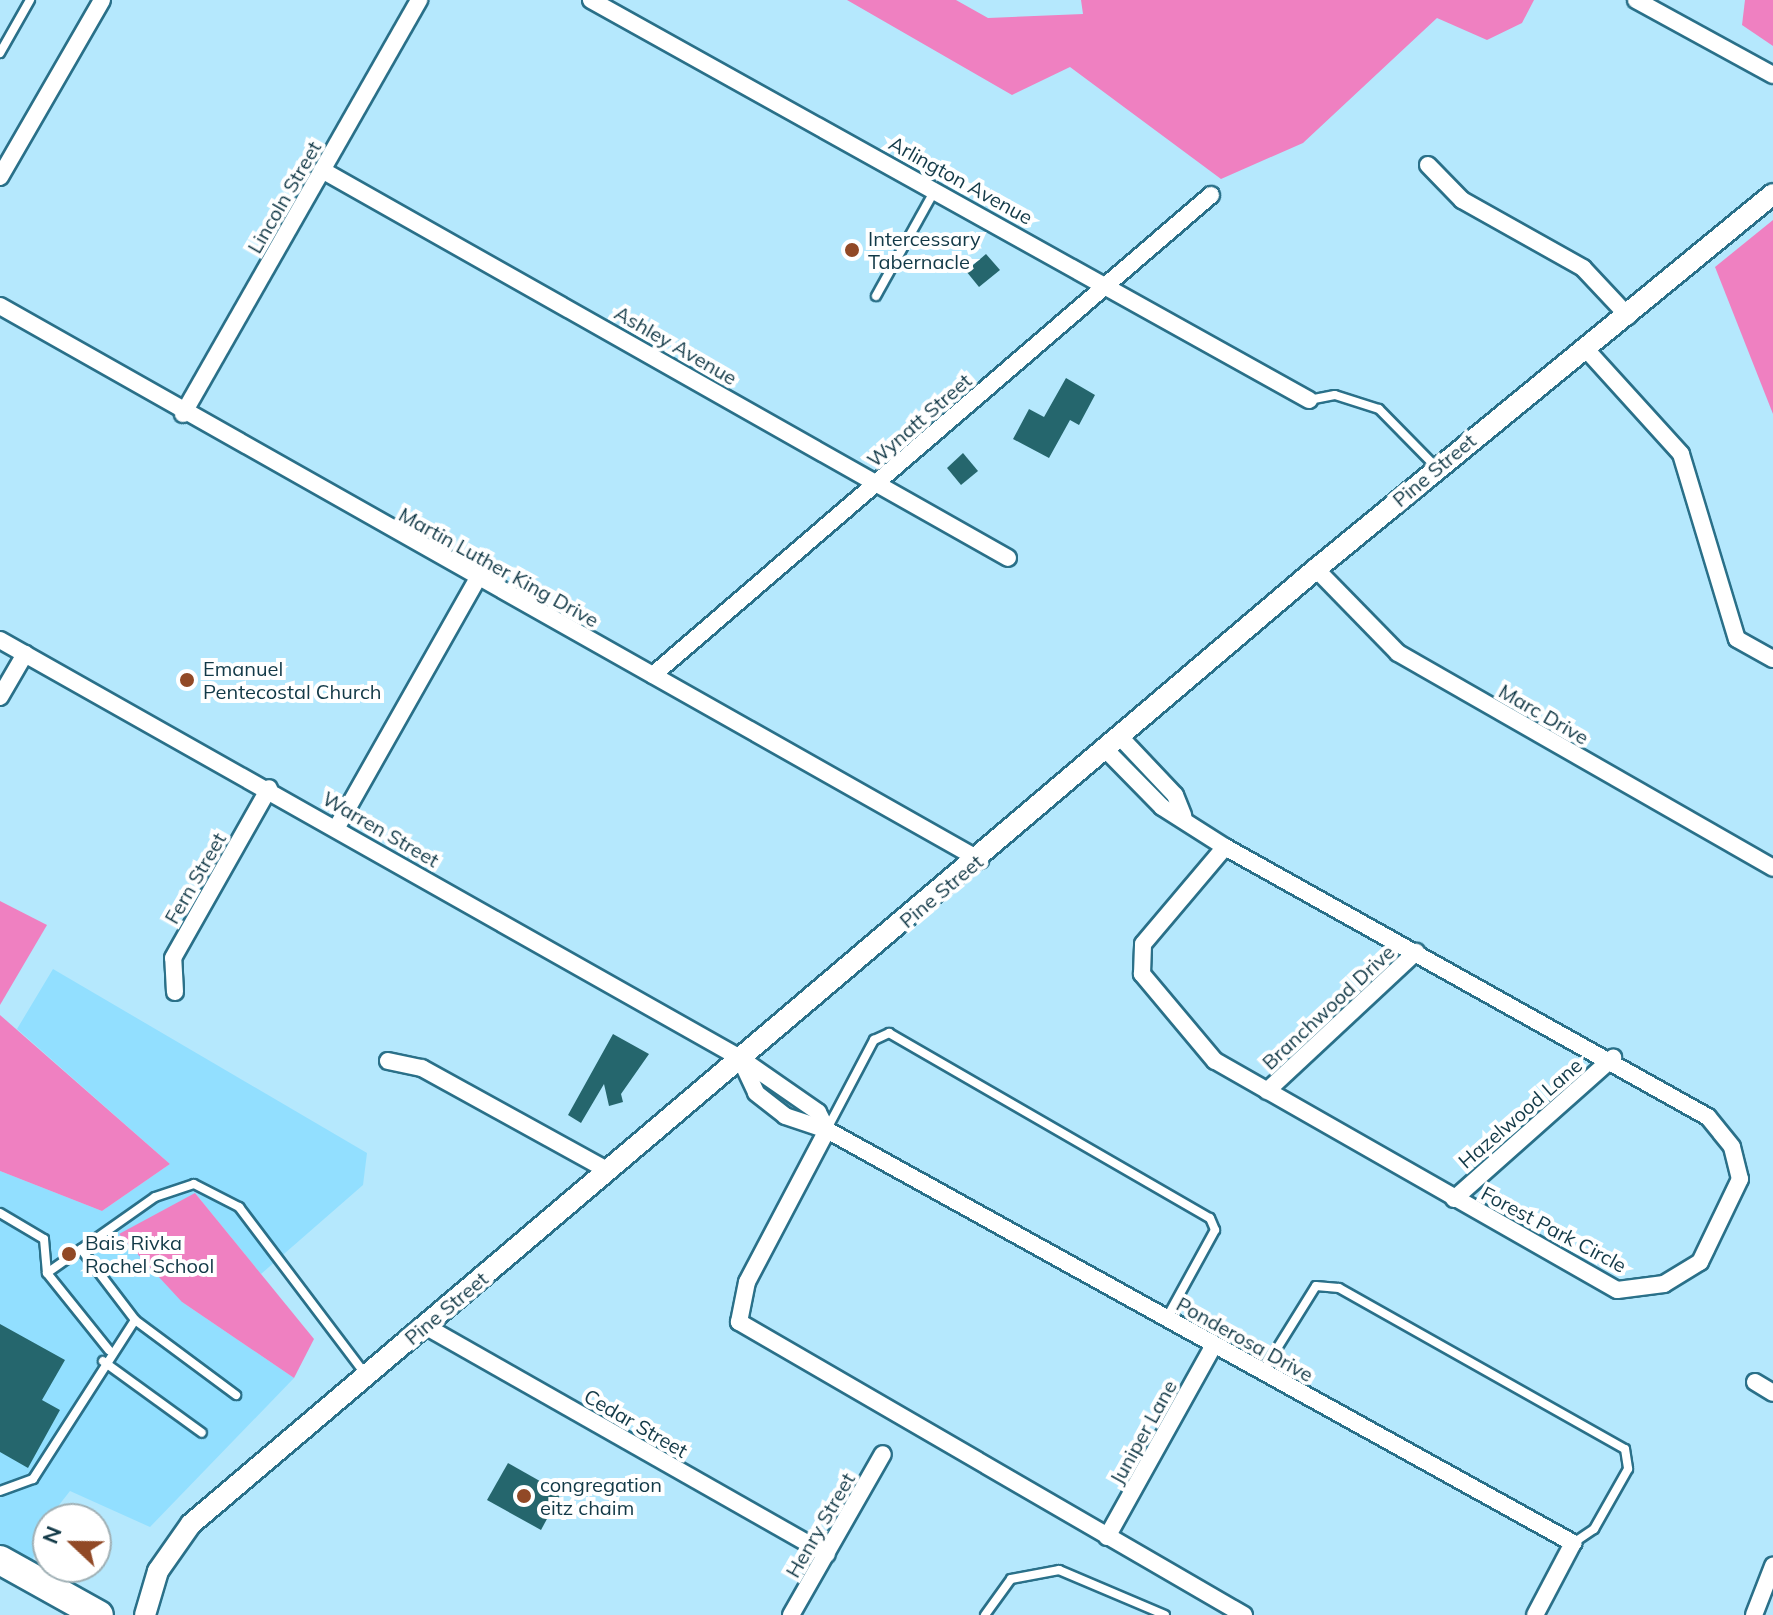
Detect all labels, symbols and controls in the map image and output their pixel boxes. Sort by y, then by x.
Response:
street label: Arlington Avenue [885,131,1037,229]
street label: Lincoln Street [242,137,326,257]
place label: Intercessary Tabernacle [868,226,981,273]
marker: Intercessary Tabernacle [843,241,861,259]
street label: Ashley Avenue [611,300,741,390]
street label: Wynatt Street [862,368,976,472]
street label: Pine Street [1388,428,1480,512]
street label: Martin Luther King Drive [395,502,603,632]
place label: Emanuel Pentecostal Church [203,656,382,703]
marker: Emanuel Pentecostal Church [178,671,196,689]
street label: Marc Drive [1495,679,1593,749]
street label: Warren Street [318,786,444,872]
street label: Fern Street [159,828,231,928]
street label: Pine Street [895,849,987,933]
street label: Branchwood Drive [1257,940,1399,1074]
street label: Hazelwood Lane [1453,1053,1587,1173]
street label: Forest Park Circle [1477,1181,1631,1277]
place label: Bais Rivka Rochel School [85,1230,214,1277]
marker: Bais Rivka Rochel School [60,1245,78,1263]
street label: Pine Street [400,1266,492,1350]
street label: Ponderosa Drive [1172,1292,1318,1386]
street label: Juniper Lane [1105,1376,1181,1488]
street label: Cedar Street [580,1384,692,1462]
street label: Henry Street [780,1468,860,1582]
place label: congregation eitz chaim [540,1472,662,1519]
marker: congregation eitz chaim [515,1487,533,1505]
north arrow [32,1503,112,1583]
text: N [36,1522,68,1548]

